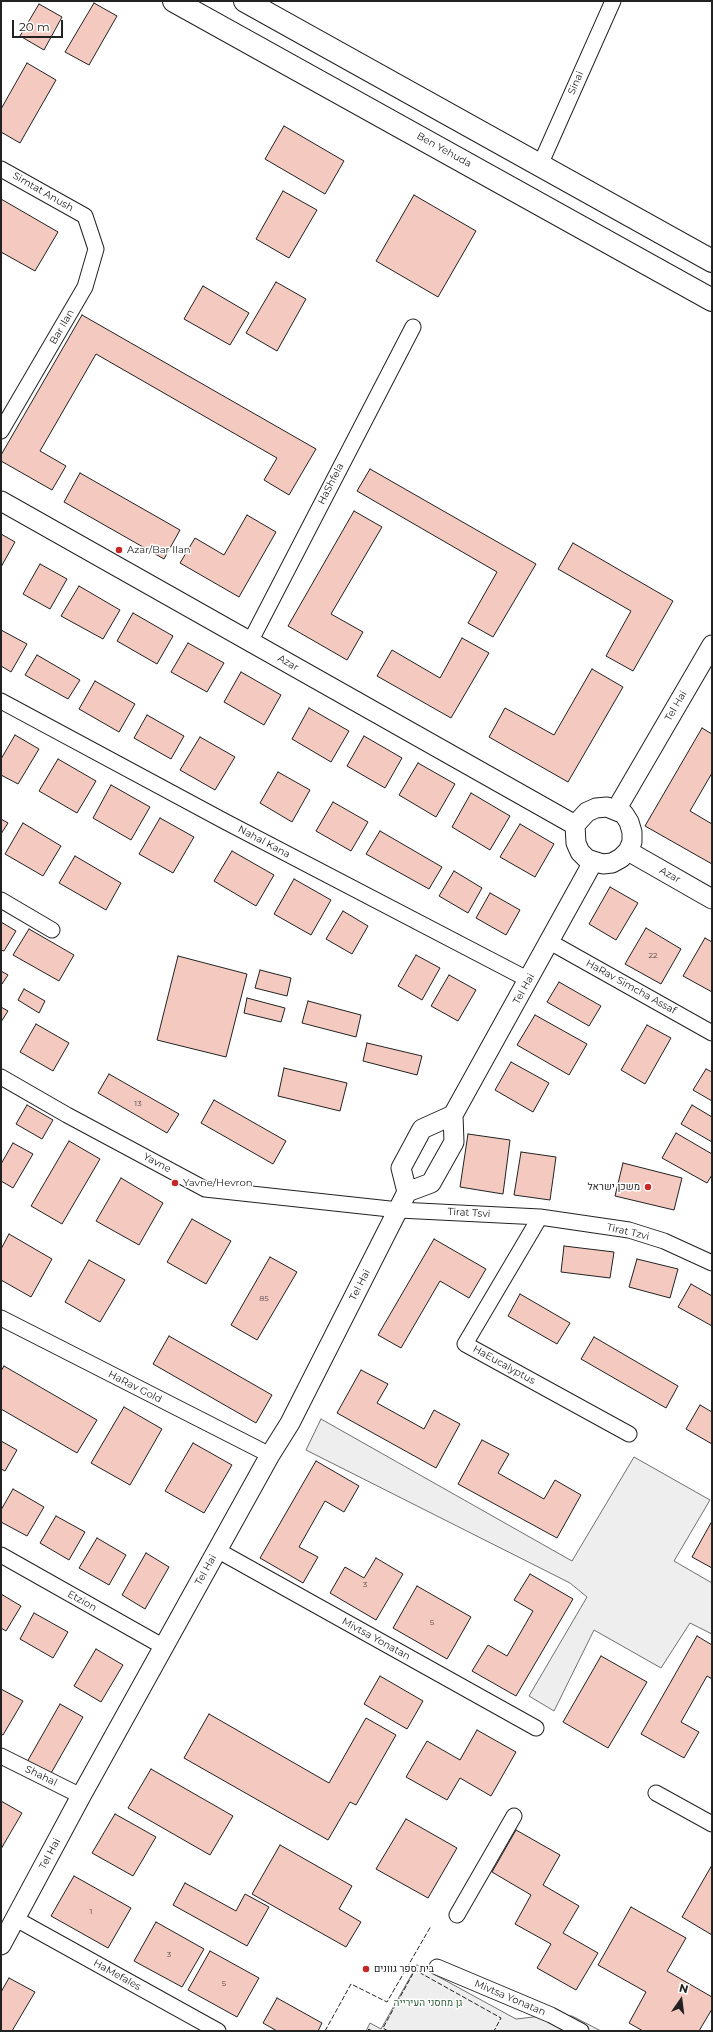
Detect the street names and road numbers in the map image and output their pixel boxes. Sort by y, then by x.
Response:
street label: Sinai [566,70,586,96]
street label: Ben Yehuda [414,130,474,170]
street label: Simtat Anush [10,170,76,214]
street label: Bar Ilan [47,307,77,347]
street label: HaShfela [315,461,347,507]
street label: Azar [275,652,301,674]
street label: Tel Hai [662,689,690,723]
street label: Nahal Kana [236,823,292,861]
street label: Azar [657,864,683,886]
street label: HaRav Simcha Assaf [584,957,678,1017]
street label: Tel Hai [511,972,537,1006]
street label: Yavne [141,1151,173,1175]
street label: Tirat Tsvi [447,1206,491,1220]
street label: Tirat Tzvi [606,1221,650,1243]
street label: Tel Hai [347,1267,373,1303]
street label: HaEucalyptus [471,1343,537,1387]
street label: HaRav Gold [106,1368,164,1406]
street label: Tel Hai [193,1553,219,1587]
street label: Etzion [65,1588,99,1614]
street label: Mivtsa Yonatan [340,1615,412,1663]
street label: Shahal [23,1763,59,1789]
street label: Tel Hai [37,1836,63,1872]
street label: HaMefales [91,1957,143,1993]
street label: Mivtsa Yonatan [472,1978,548,2018]

